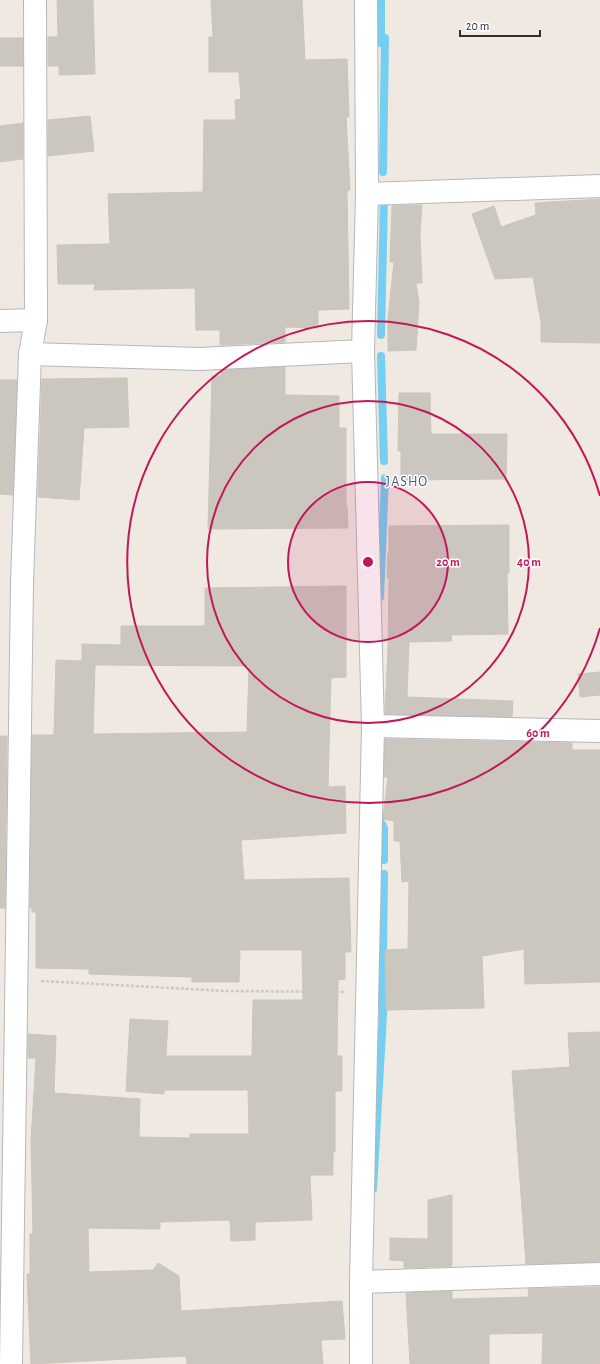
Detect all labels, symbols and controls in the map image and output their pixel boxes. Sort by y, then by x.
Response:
scale bar [460,12,540,38]
text: 20 m [466,20,489,32]
district label: JASHO [386,475,428,489]
centre of rings [361,555,375,569]
text: 20 m [436,556,460,568]
text: 40 m [517,556,541,568]
text: 60 m [526,727,550,739]

